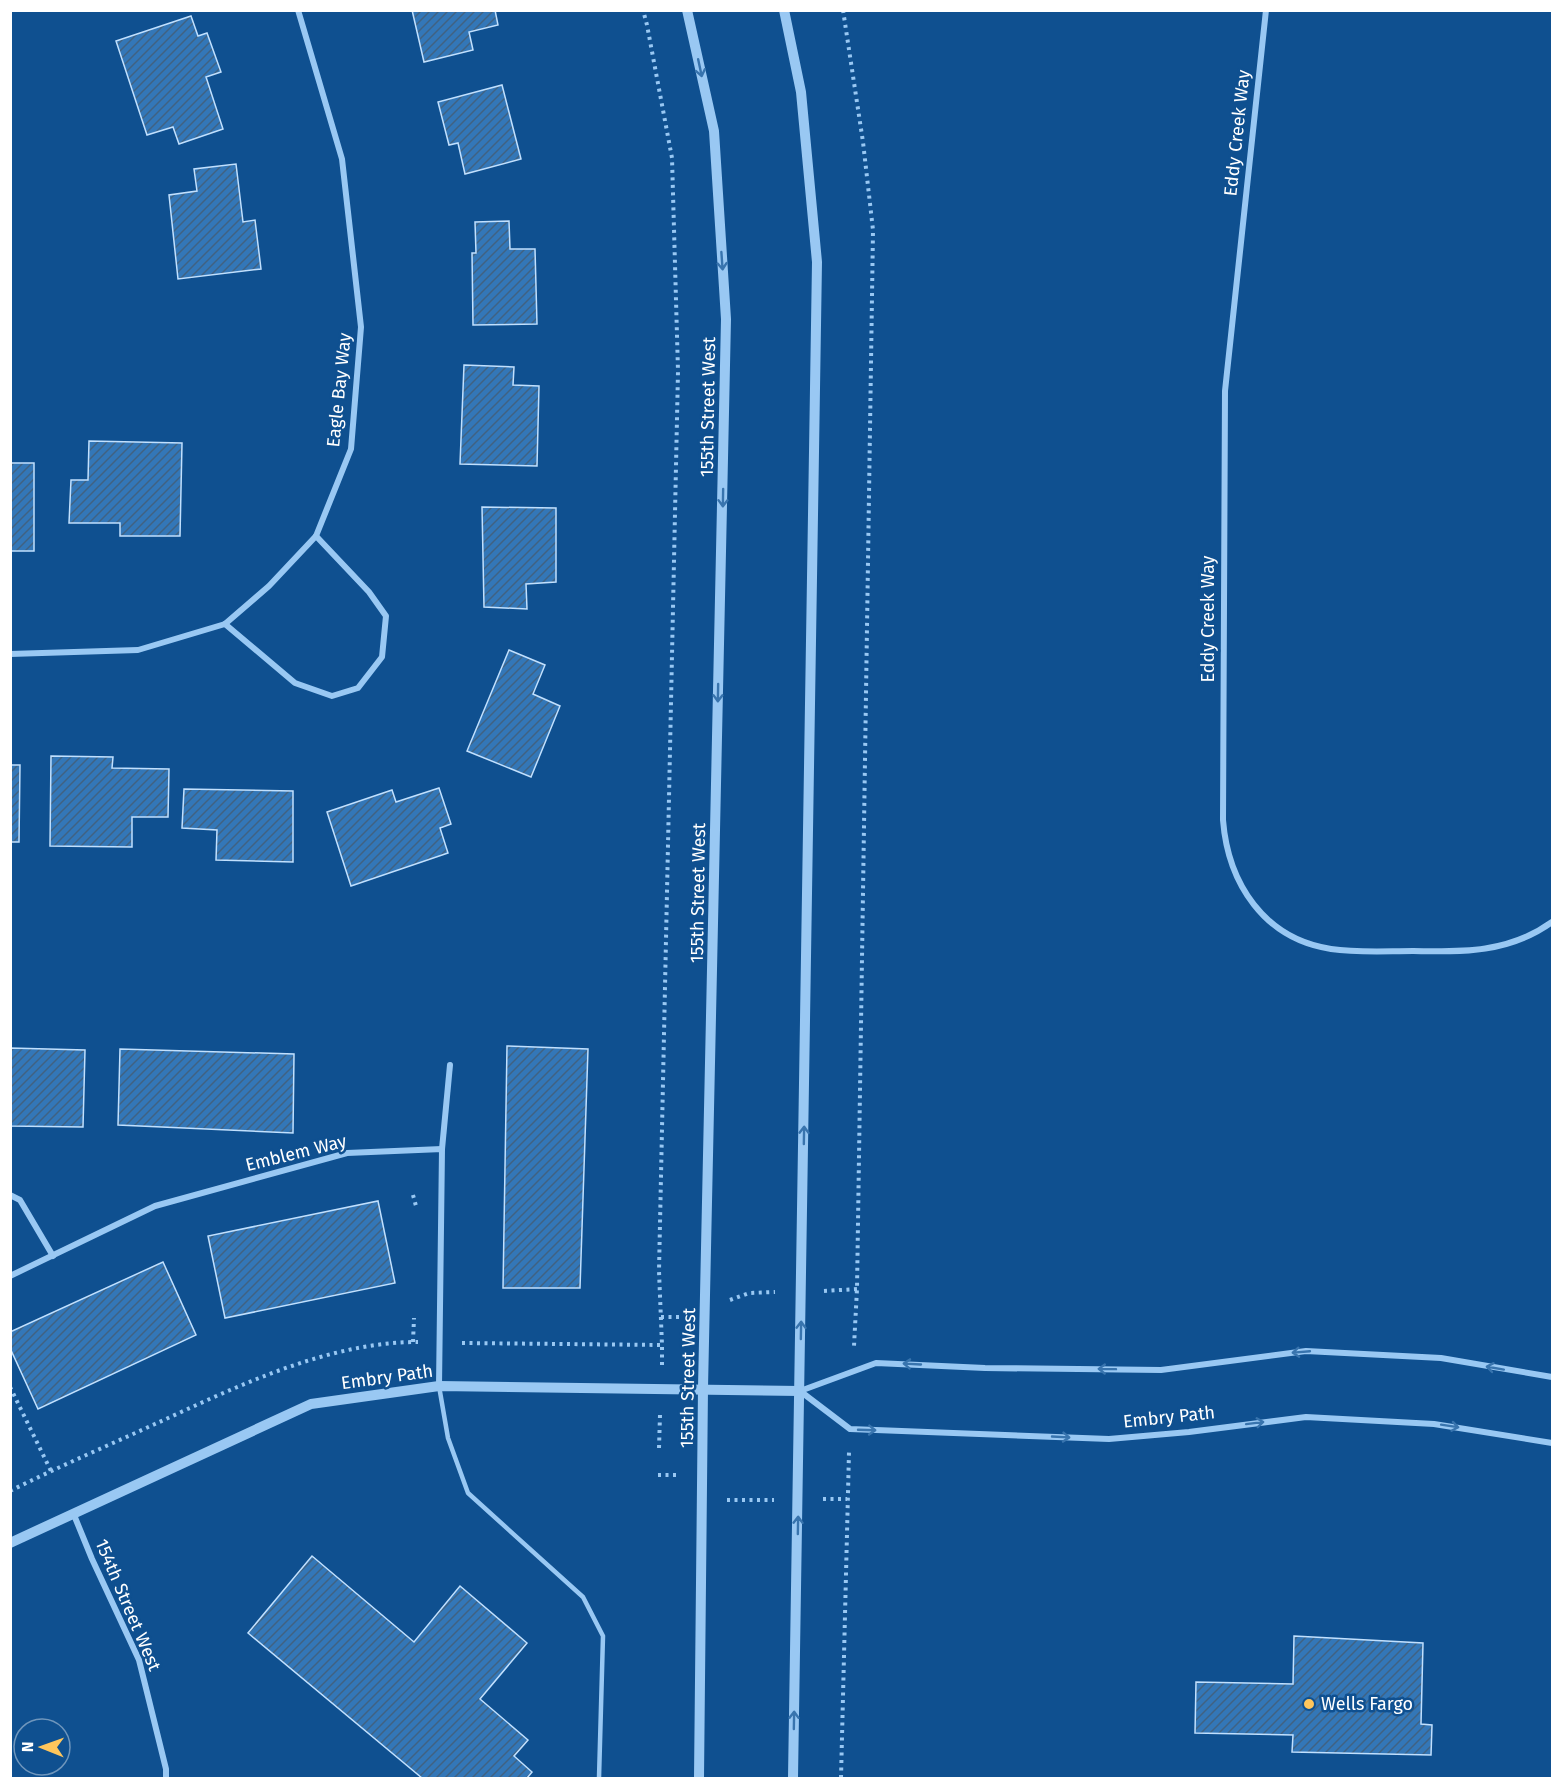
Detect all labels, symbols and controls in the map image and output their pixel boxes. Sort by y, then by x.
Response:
one-way arrow [695,57,706,77]
street label: Eddy Creek Way [1219,69,1255,197]
one-way arrow [717,250,728,270]
street label: Eagle Bay Way [322,332,356,448]
street label: 155th Street West [696,336,720,477]
one-way arrow [717,487,728,507]
street label: Eddy Creek Way [1197,555,1219,682]
one-way arrow [713,682,724,702]
street label: 155th Street West [686,822,710,963]
one-way arrow [798,1126,810,1146]
street label: Emblem Way [243,1130,349,1176]
street label: 155th Street West [676,1307,700,1448]
one-way arrow [795,1321,807,1341]
one-way arrow [1291,1347,1311,1358]
one-way arrow [903,1359,923,1370]
street label: Embry Path [340,1360,434,1394]
one-way arrow [1485,1362,1505,1373]
one-way arrow [1097,1363,1117,1375]
street label: Embry Path [1122,1401,1216,1433]
one-way arrow [1245,1418,1265,1429]
one-way arrow [1439,1421,1459,1432]
one-way arrow [856,1424,876,1435]
one-way arrow [1051,1431,1071,1442]
one-way arrow [792,1516,803,1536]
street label: 154th Street West [90,1536,166,1675]
place label: Wells Fargo [1321,1693,1413,1715]
marker: Wells Fargo [1302,1697,1316,1711]
one-way arrow [789,1711,800,1731]
north arrow [12,1717,72,1777]
text: N [18,1741,37,1752]

